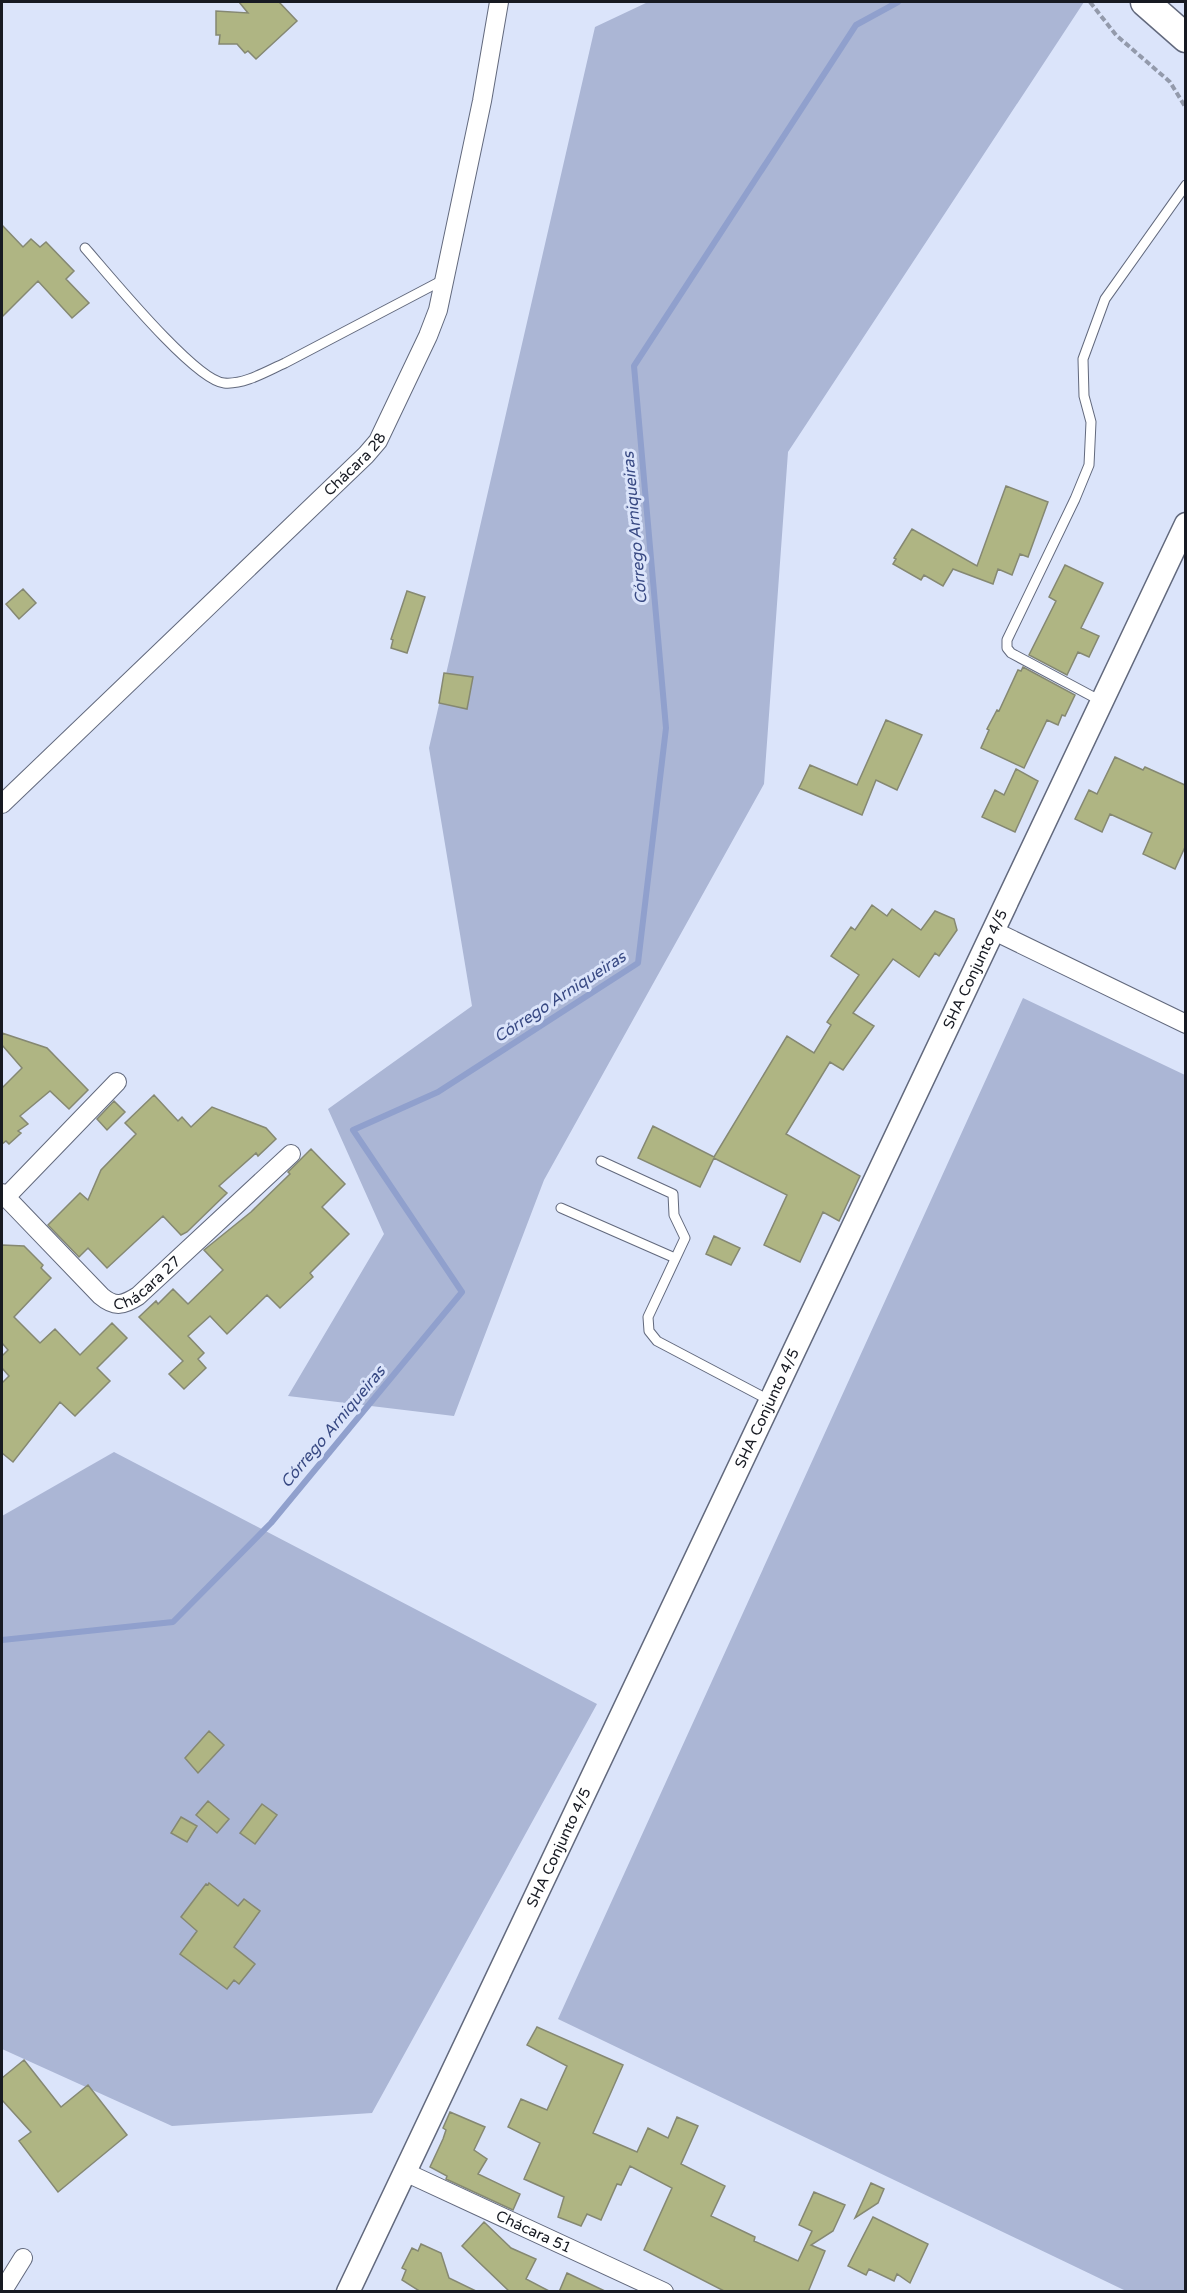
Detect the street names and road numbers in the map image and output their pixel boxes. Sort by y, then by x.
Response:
street label: Chácara 28 [320,430,390,500]
street label: SHA Conjunto 4/5 [939,906,1011,1032]
street label: Chácara 27 [113,1252,184,1313]
street label: SHA Conjunto 4/5 [731,1346,803,1471]
street label: SHA Conjunto 4/5 [523,1785,595,1910]
street label: Chácara 51 [493,2206,575,2257]

